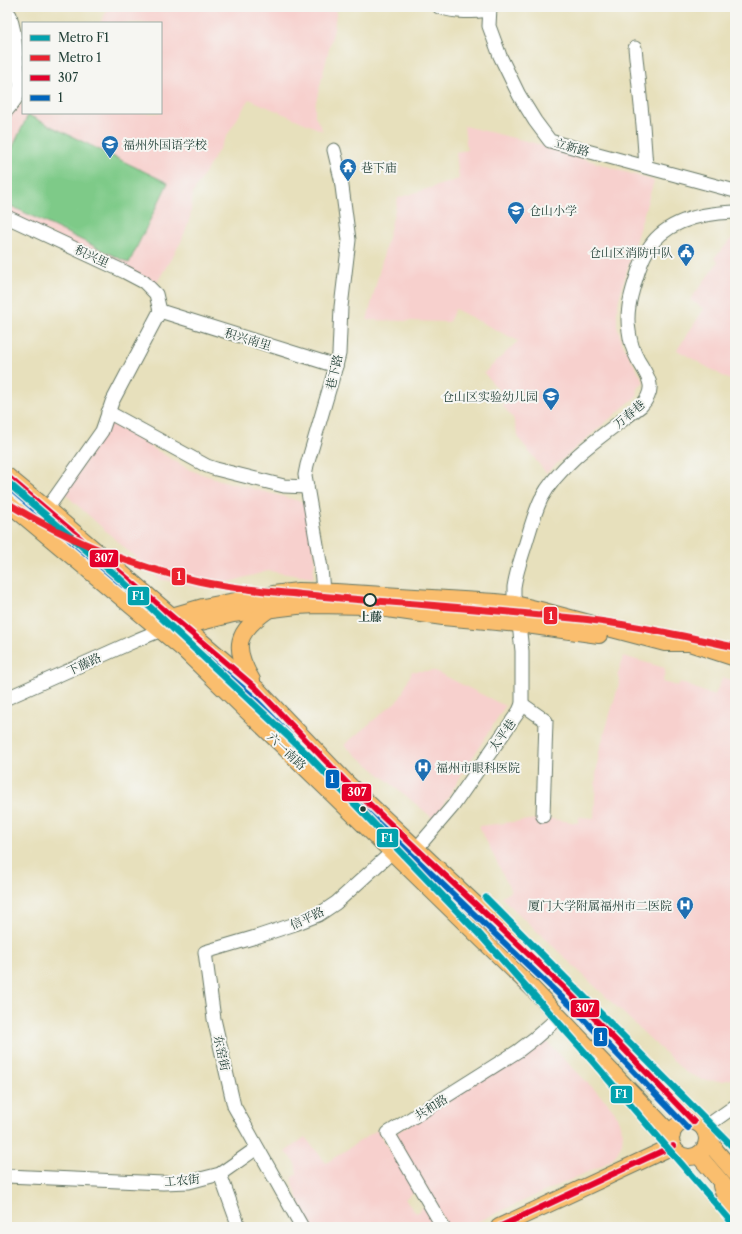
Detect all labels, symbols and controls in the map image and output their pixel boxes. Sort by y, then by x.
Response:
legend [22,22,162,114]
text: Metro F1 [58,30,109,45]
text: Metro 1 [58,50,101,65]
text: 307 [58,70,78,85]
text: 1 [58,90,63,105]
school or university icon: 福州外国语学校 [100,134,120,159]
street label: 立新路 [553,135,591,159]
place label: 福州外国语学校 [123,137,207,152]
temple icon: 巷下庙 [338,157,358,182]
place label: 巷下庙 [361,160,397,175]
school or university icon: 仓山小学 [506,200,526,225]
place label: 仓山小学 [529,203,577,218]
street label: 积兴里 [73,242,111,270]
public building icon: 仓山区消防中队 [676,242,696,267]
place label: 仓山区消防中队 [589,245,673,260]
street label: 积兴南里 [223,325,273,353]
street label: 巷下路 [323,353,345,391]
school or university icon: 仓山区实验幼儿园 [541,386,561,411]
place label: 仓山区实验幼儿园 [442,389,538,404]
street label: 万春巷 [610,397,648,431]
line badge: 307 [89,549,119,568]
text: 307 [95,551,114,565]
line badge: 1 [171,567,186,586]
text: 1 [177,569,182,583]
line badge: F1 [127,586,150,606]
text: F1 [132,589,144,603]
marker: 上藤 [363,593,377,607]
line badge: 1 [543,606,558,625]
place label: 上藤 [358,609,382,624]
text: 1 [549,609,554,623]
street label: 下藤路 [65,650,103,678]
street label: 太平巷 [486,716,518,754]
street label: 六一南路 [265,729,309,773]
hospital icon: 福州市眼科医院 [413,757,433,782]
place label: 福州市眼科医院 [436,760,520,775]
line badge: 1 [325,769,340,789]
text: 1 [330,772,335,786]
line badge: 307 [341,783,372,802]
text: 307 [348,785,367,799]
unlabelled marker [358,804,368,814]
line badge: F1 [376,828,399,848]
text: F1 [381,831,393,845]
hospital icon: 厦门大学附属福州市二医院 [675,895,695,920]
place label: 厦门大学附属福州市二医院 [528,898,672,913]
street label: 信平路 [288,904,326,932]
line badge: 307 [570,999,600,1018]
text: 307 [576,1001,595,1015]
line badge: 1 [593,1027,608,1047]
text: 1 [599,1030,604,1044]
street label: 东窑街 [211,1034,233,1073]
line badge: F1 [610,1085,633,1104]
text: F1 [615,1087,627,1101]
street label: 共和路 [412,1091,450,1123]
street label: 工农街 [163,1171,202,1189]

